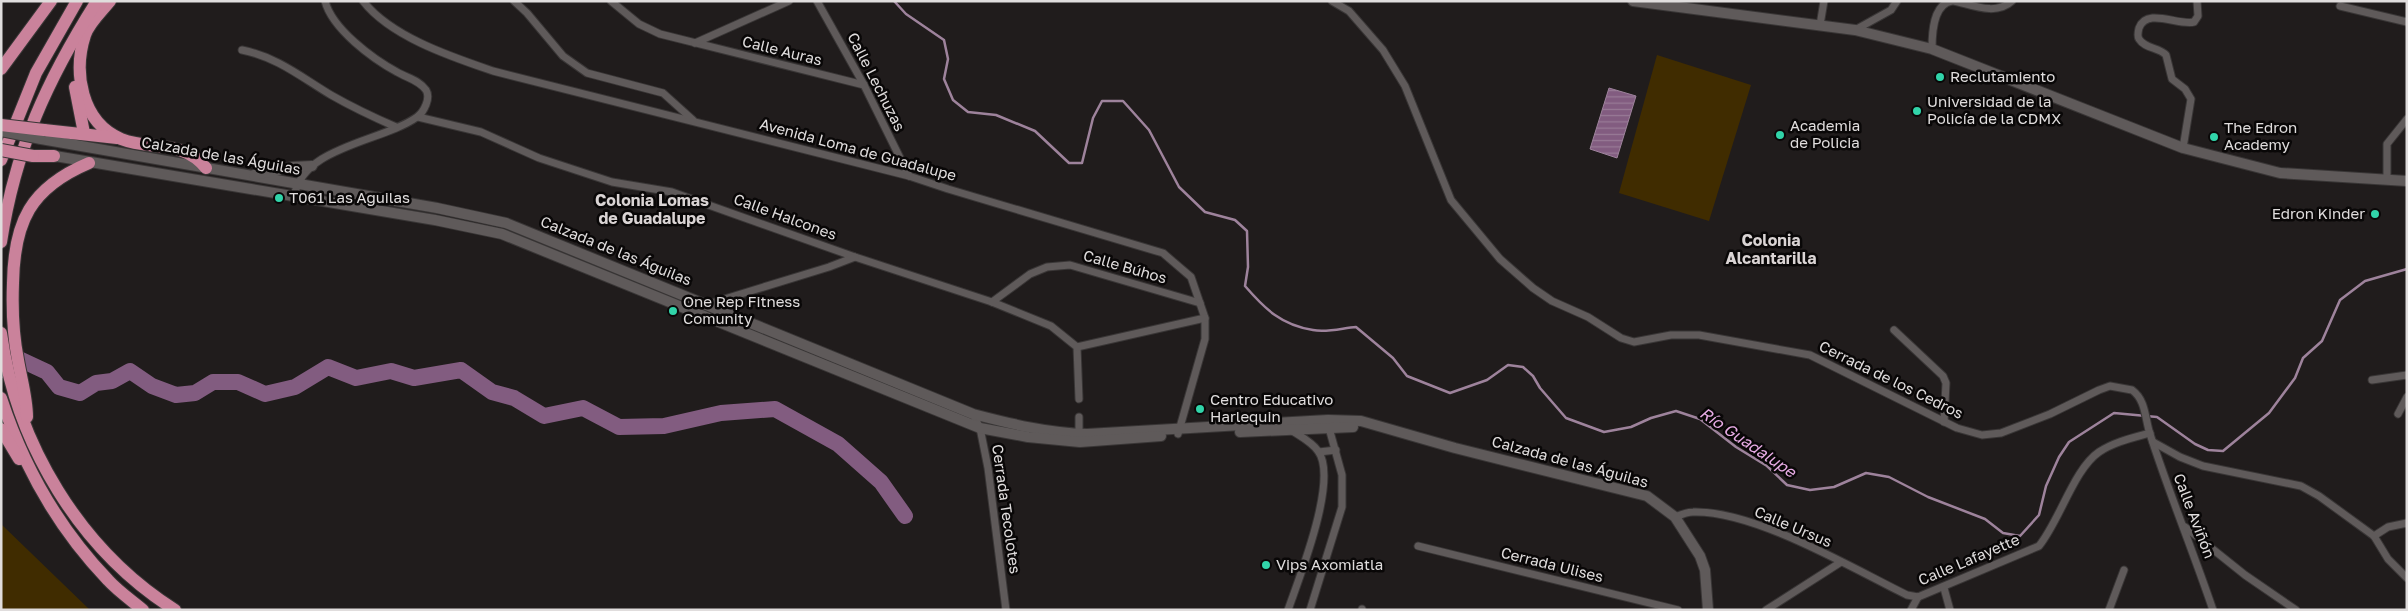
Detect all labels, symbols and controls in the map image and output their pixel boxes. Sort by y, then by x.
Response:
street label: Calle Lechuzas [844,29,909,134]
street label: Calle Auras [741,31,824,69]
place label: Reclutamiento [1950,67,2055,85]
marker: Reclutamiento [1934,71,1946,83]
place label: Universidad de la Policía de la CDMX [1927,92,2061,127]
marker: Universidad de la Policía de la CDMX [1911,105,1923,117]
street label: Avenida Loma de Guadalupe [758,114,959,184]
place label: Academia de Policia [1790,116,1860,151]
place label: The Edron Academy [2224,118,2297,153]
marker: Academia de Policia [1774,129,1786,141]
marker: The Edron Academy [2208,131,2220,143]
street label: Calzada de las Águilas [140,132,302,178]
place label: T061 Las Aguilas [289,188,410,206]
street label: Calle Halcones [731,189,839,243]
district label: Colonia Lomas de Guadalupe [595,190,709,228]
marker: T061 Las Aguilas [273,192,285,204]
place label: Edron Kinder [2272,204,2365,222]
marker: Edron Kinder [2369,208,2381,220]
street label: Calzada de las Águilas [538,212,695,289]
district label: Colonia Alcantarilla [1726,230,1816,268]
street label: Calle Búhos [1082,246,1169,287]
place label: One Rep Fitness Comunity [683,292,800,327]
marker: One Rep Fitness Comunity [667,305,679,317]
street label: Cerrada de los Cedros [1816,336,1967,422]
place label: Centro Educativo Harlequin [1210,390,1333,425]
marker: Centro Educativo Harlequin [1194,403,1206,415]
water label: Río Guadalupe [1696,403,1801,482]
street label: Calzada de las Águilas [1490,431,1651,491]
street label: Cerrada Tecolotes [989,443,1025,575]
street label: Calle Aviñón [2170,471,2219,561]
street label: Calle Ursus [1752,502,1835,550]
street label: Calle Lafayette [1915,529,2022,589]
street label: Cerrada Ulises [1499,543,1605,585]
place label: Vips Axomiatla [1276,555,1383,573]
marker: Vips Axomiatla [1260,559,1272,571]

